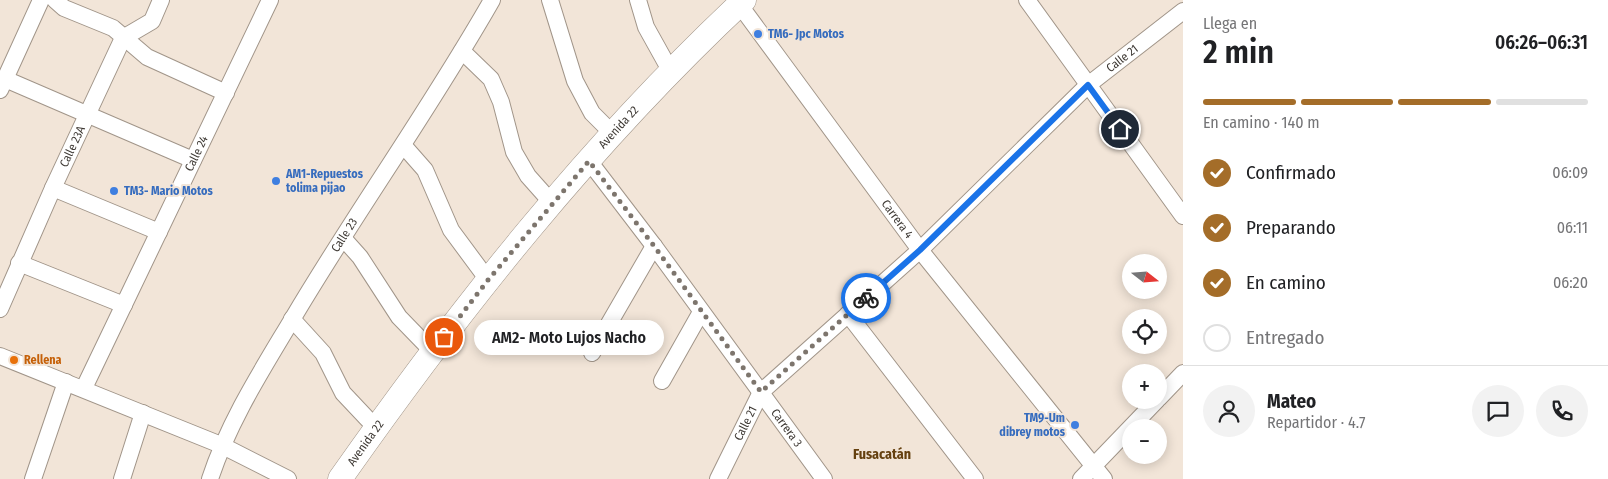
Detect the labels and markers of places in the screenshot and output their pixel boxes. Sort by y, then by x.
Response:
place label: TM6- Jpc Motos [768,27,845,41]
marker: TM6- Jpc Motos [752,28,764,40]
pin [1099,108,1141,150]
place label: AM1-Repuestos tolima pijao [285,167,364,195]
marker: AM1-Repuestos tolima pijao [270,175,282,187]
place label: TM3- Mario Motos [124,184,213,198]
marker: TM3- Mario Motos [108,185,120,197]
pin [423,316,465,358]
callout: AM2- Moto Lujos Nacho [474,320,664,354]
place label: Rellena [24,353,62,367]
marker: Rellena [8,354,20,366]
place label: TM9-Um dibrey motos [999,411,1066,439]
marker: TM9-Um dibrey motos [1069,419,1081,431]

